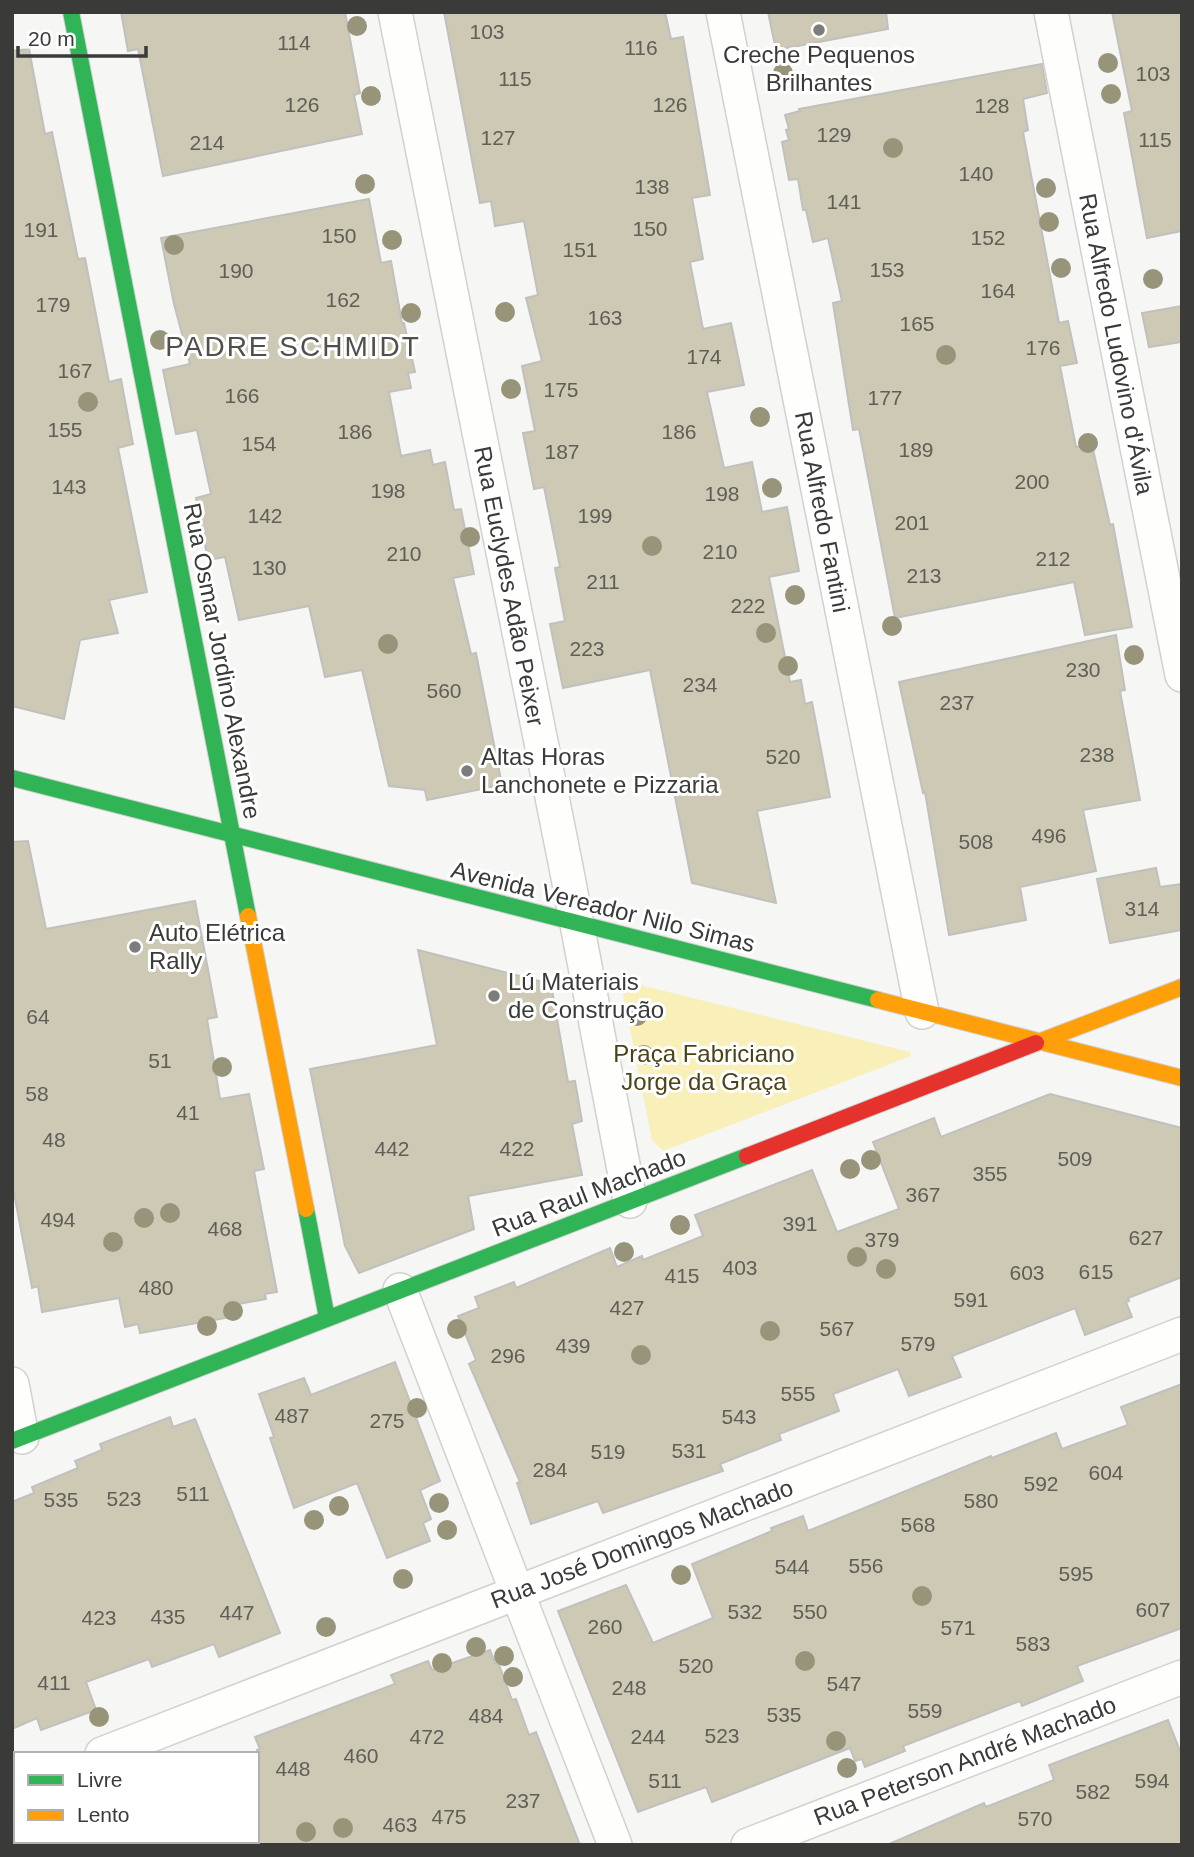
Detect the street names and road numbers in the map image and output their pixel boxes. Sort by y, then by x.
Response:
street label: Rua Alfredo Ludovino d'Ávila [1074,191,1159,497]
street label: Rua Alfredo Fantini [790,409,855,615]
street label: Rua Euclydes Adão Peixer [469,444,550,728]
street label: Rua Osmar Jordino Alexandre [179,501,266,821]
street label: Avenida Vereador Nilo Simas [449,856,758,957]
street label: Rua Raul Machado [488,1143,690,1242]
street label: Rua José Domingos Machado [487,1473,797,1614]
street label: Rua Peterson André Machado [810,1690,1120,1831]

